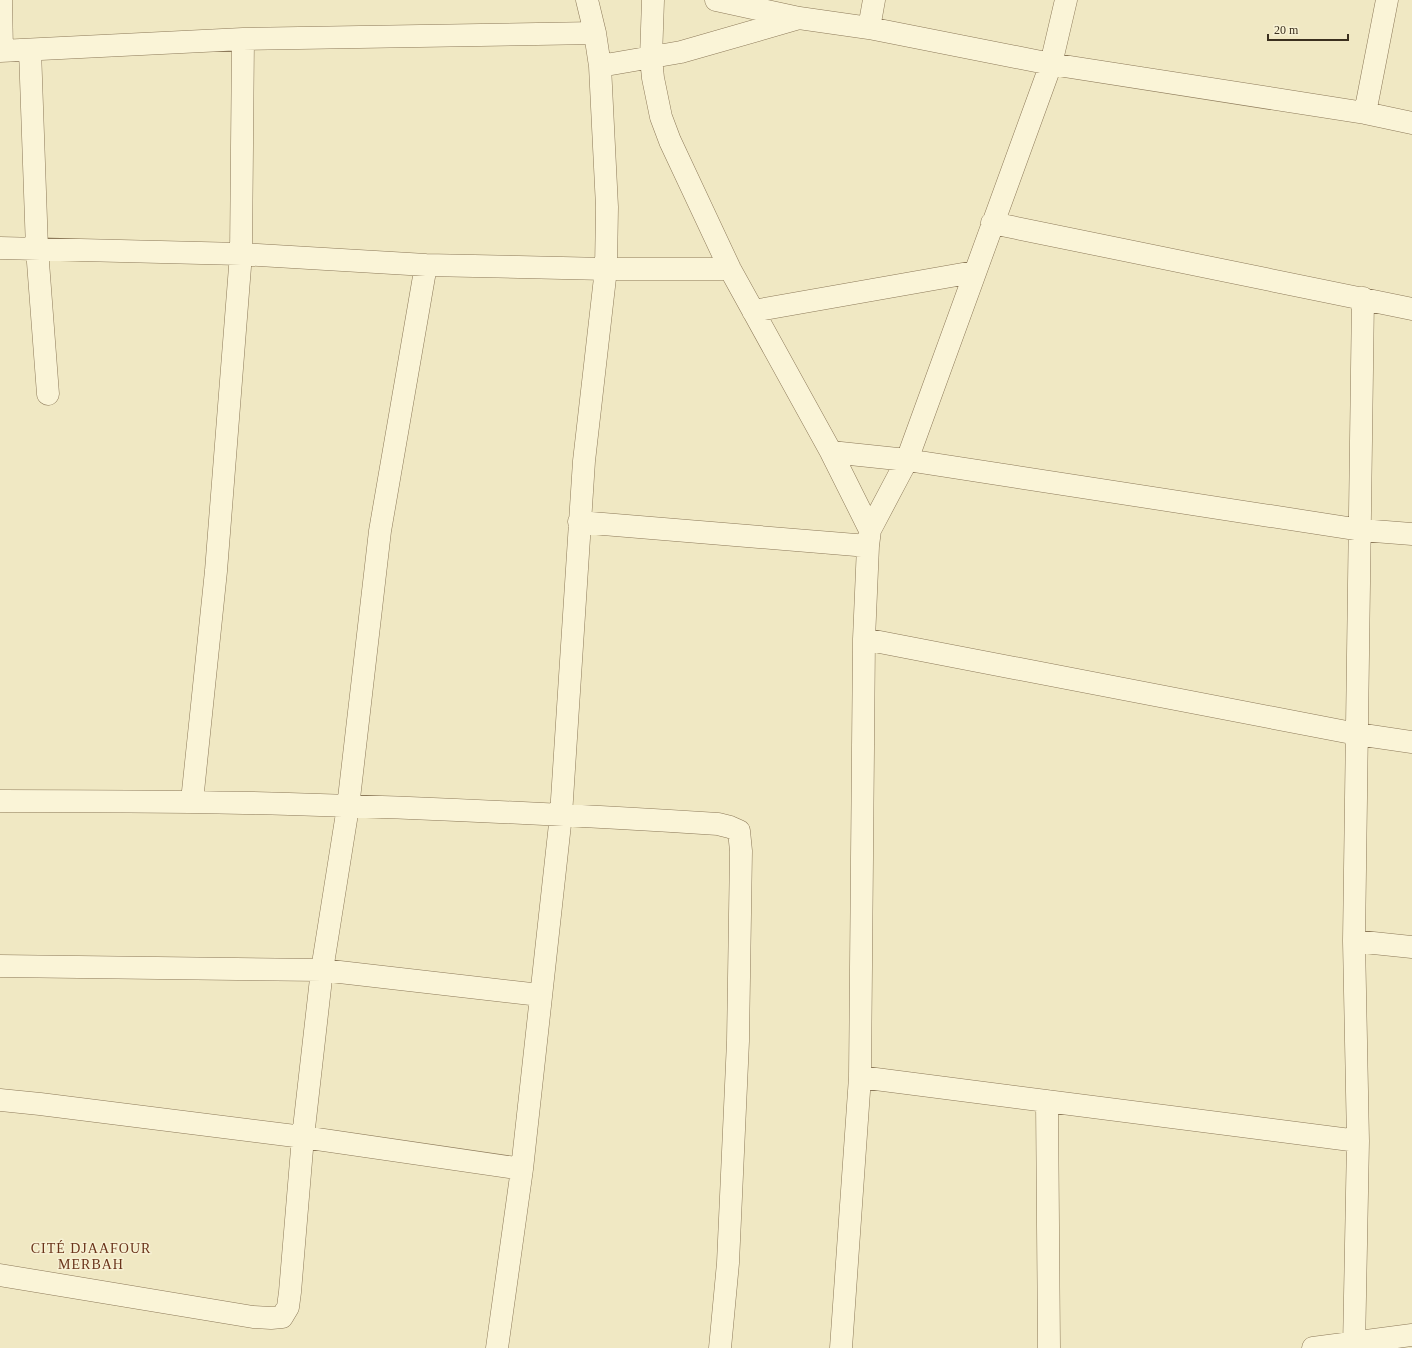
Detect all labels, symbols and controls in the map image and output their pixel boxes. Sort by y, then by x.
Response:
scale bar [1268,16,1348,42]
text: 20 m [1274,23,1299,37]
district label: CITÉ DJAAFOUR MERBAH [31,1240,151,1272]

